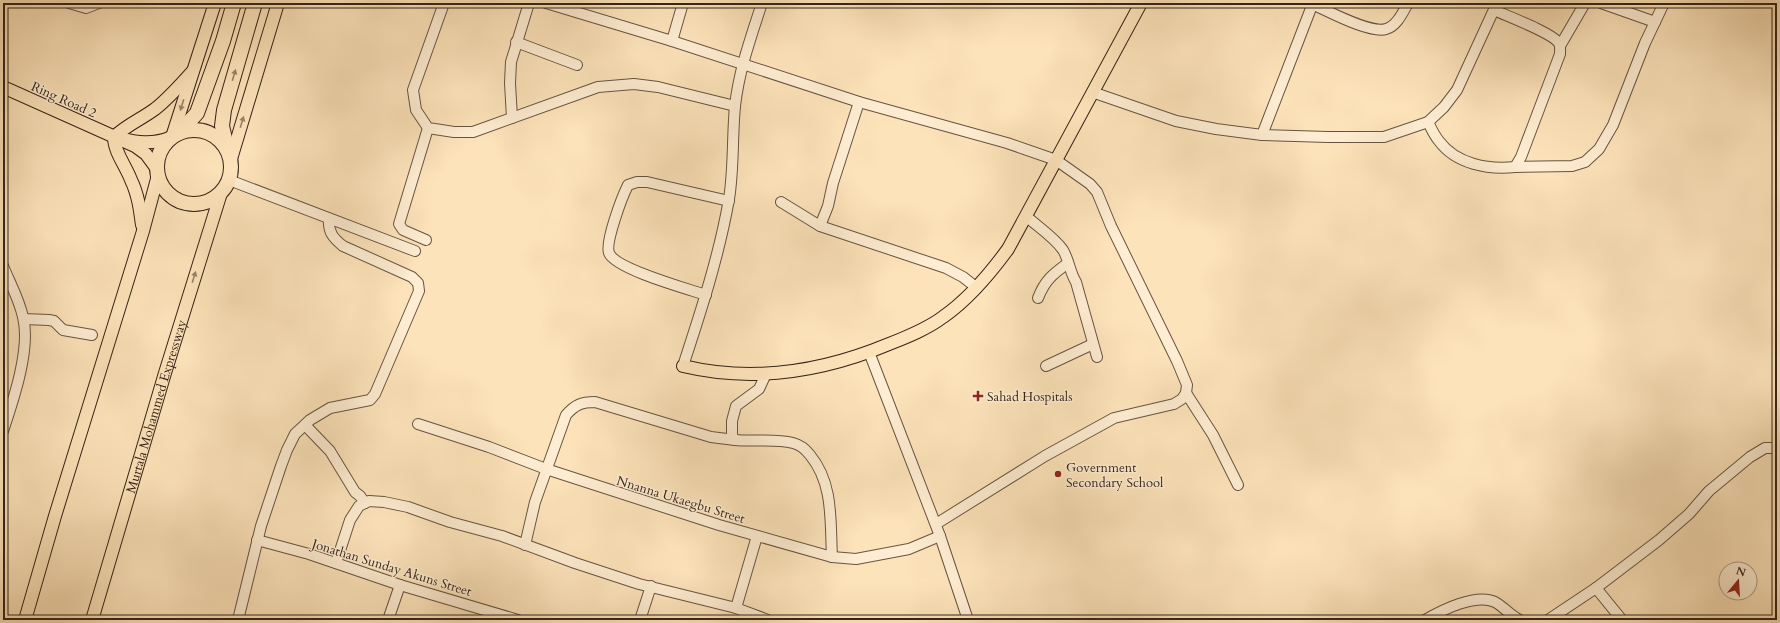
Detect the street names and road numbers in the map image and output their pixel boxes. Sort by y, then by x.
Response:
street label: Ring Road 2 [28,78,99,122]
street label: Murtala Mohammed Expressway [122,317,191,495]
street label: Nnanna Ukaegbu Street [614,472,747,528]
street label: Jonathan Sunday Akuns Street [308,535,474,601]

